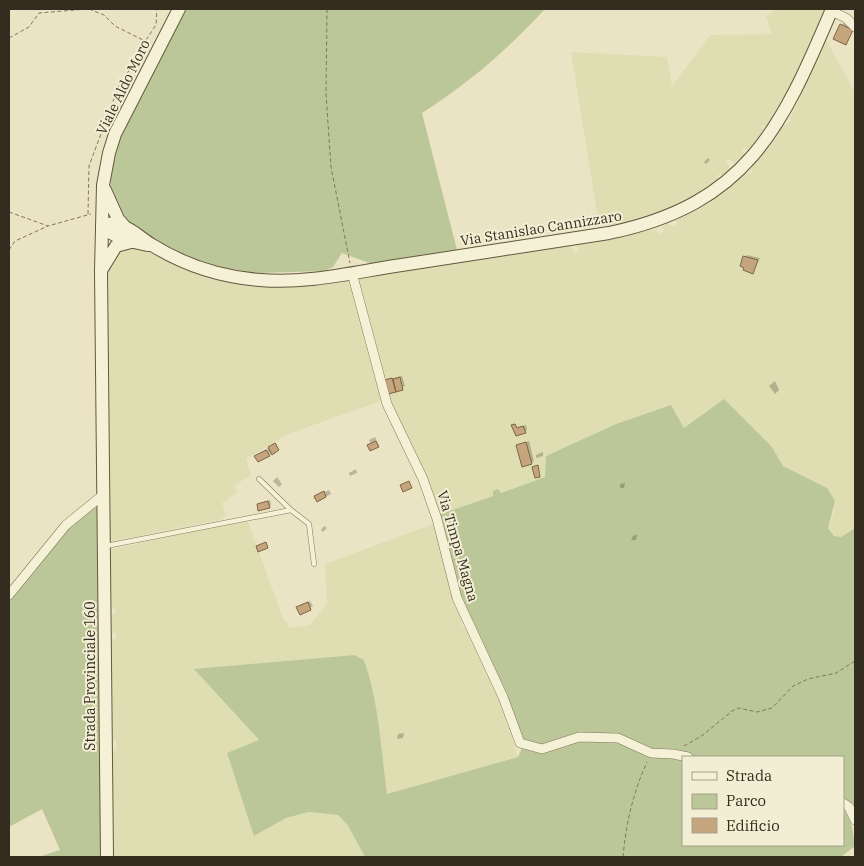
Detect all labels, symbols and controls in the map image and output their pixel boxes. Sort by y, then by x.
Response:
street label: Viale Aldo Moro [92,36,154,137]
street label: Via Stanislao Cannizzaro [459,206,623,250]
street label: Via Timpa Magna [434,488,483,604]
street label: Strada Provinciale 160 [81,601,99,751]
legend [682,756,844,846]
text: Strada [726,766,772,785]
text: Parco [726,791,766,810]
text: Edificio [726,816,780,835]

